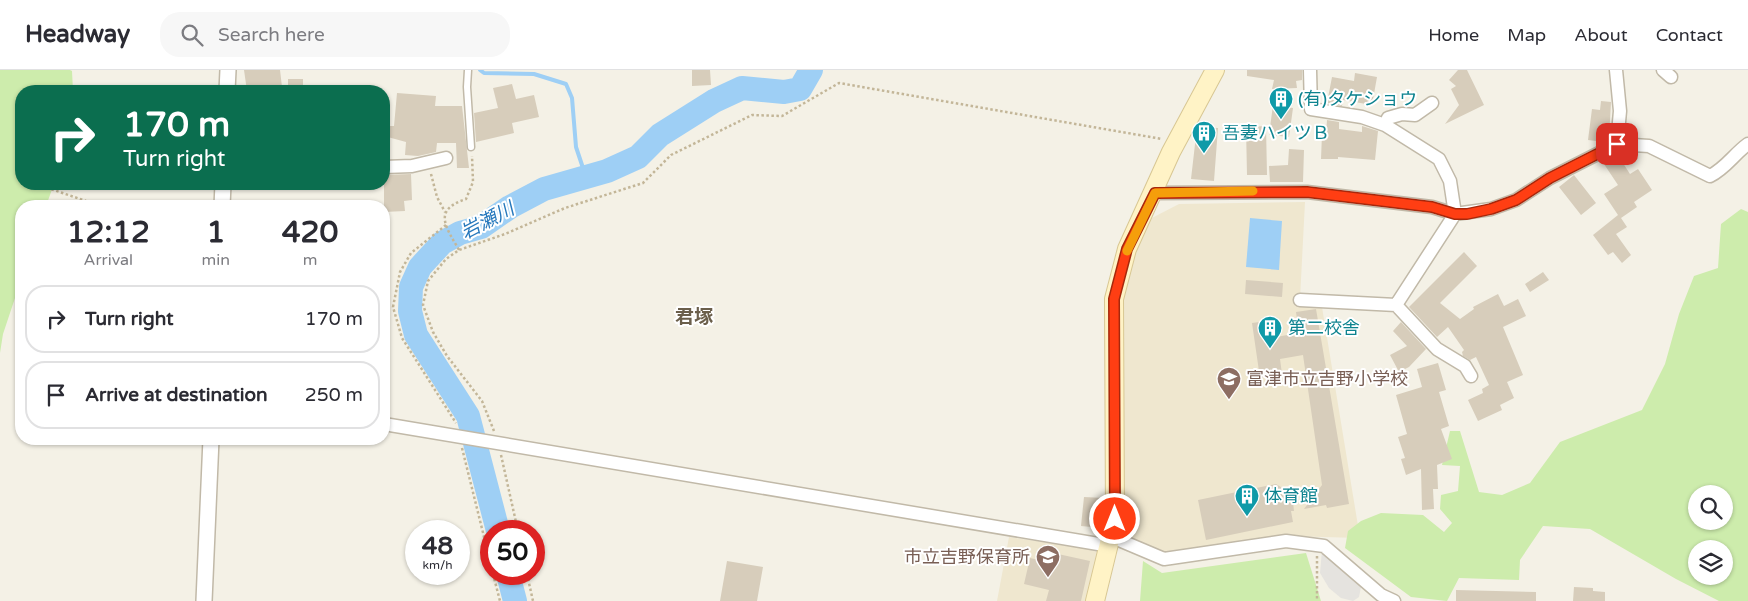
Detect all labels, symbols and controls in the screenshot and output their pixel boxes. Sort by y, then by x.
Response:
search box [160,12,510,57]
text: Headway [25,20,130,49]
icon: search [178,21,206,49]
text: Search here [218,24,325,46]
text: Home [1428,24,1479,46]
text: Map [1507,24,1546,46]
text: About [1574,24,1628,46]
text: Contact [1656,24,1723,46]
building icon: (有)タケショウ [1268,86,1294,120]
place label: (有)タケショウ [1298,88,1417,110]
text: 170 m [123,104,230,146]
icon: right [40,105,105,170]
building icon: 吾妻ハイツＢ [1191,120,1217,154]
place label: 吾妻ハイツＢ [1222,122,1330,144]
pin [1596,123,1638,165]
icon: arrive [1603,130,1631,158]
text: Turn right [123,146,225,172]
water label: 岩瀬川 [457,197,520,244]
text: 12:12 [67,214,150,251]
text: 1 [206,214,225,251]
text: 420 [282,214,338,251]
text: Arrival [84,250,133,270]
text: min [202,250,230,270]
text: m [303,250,317,270]
icon: right [42,305,70,333]
district label: 君塚 [675,306,713,328]
text: Turn right [85,308,173,330]
text: 170 m [305,308,363,330]
building icon: 第二校舎 [1257,315,1283,349]
place label: 第二校舎 [1288,317,1360,339]
school or university icon: 富津市立吉野小学校 [1216,366,1242,400]
place label: 富津市立吉野小学校 [1246,368,1408,390]
icon: arrive [42,381,70,409]
text: Arrive at destination [85,384,268,406]
text: 250 m [305,384,363,406]
building icon: 体育館 [1234,483,1260,517]
place label: 体育館 [1264,485,1318,507]
map controls [1688,485,1733,585]
button: search [1688,485,1733,530]
position arrow [1088,492,1140,544]
speed limit sign: 50 [480,520,545,585]
text: 48 [422,531,453,561]
button: layers [1688,540,1733,585]
school or university icon: 市立吉野保育所 [1035,544,1061,578]
place label: 市立吉野保育所 [904,546,1030,568]
text: km/h [422,558,453,572]

